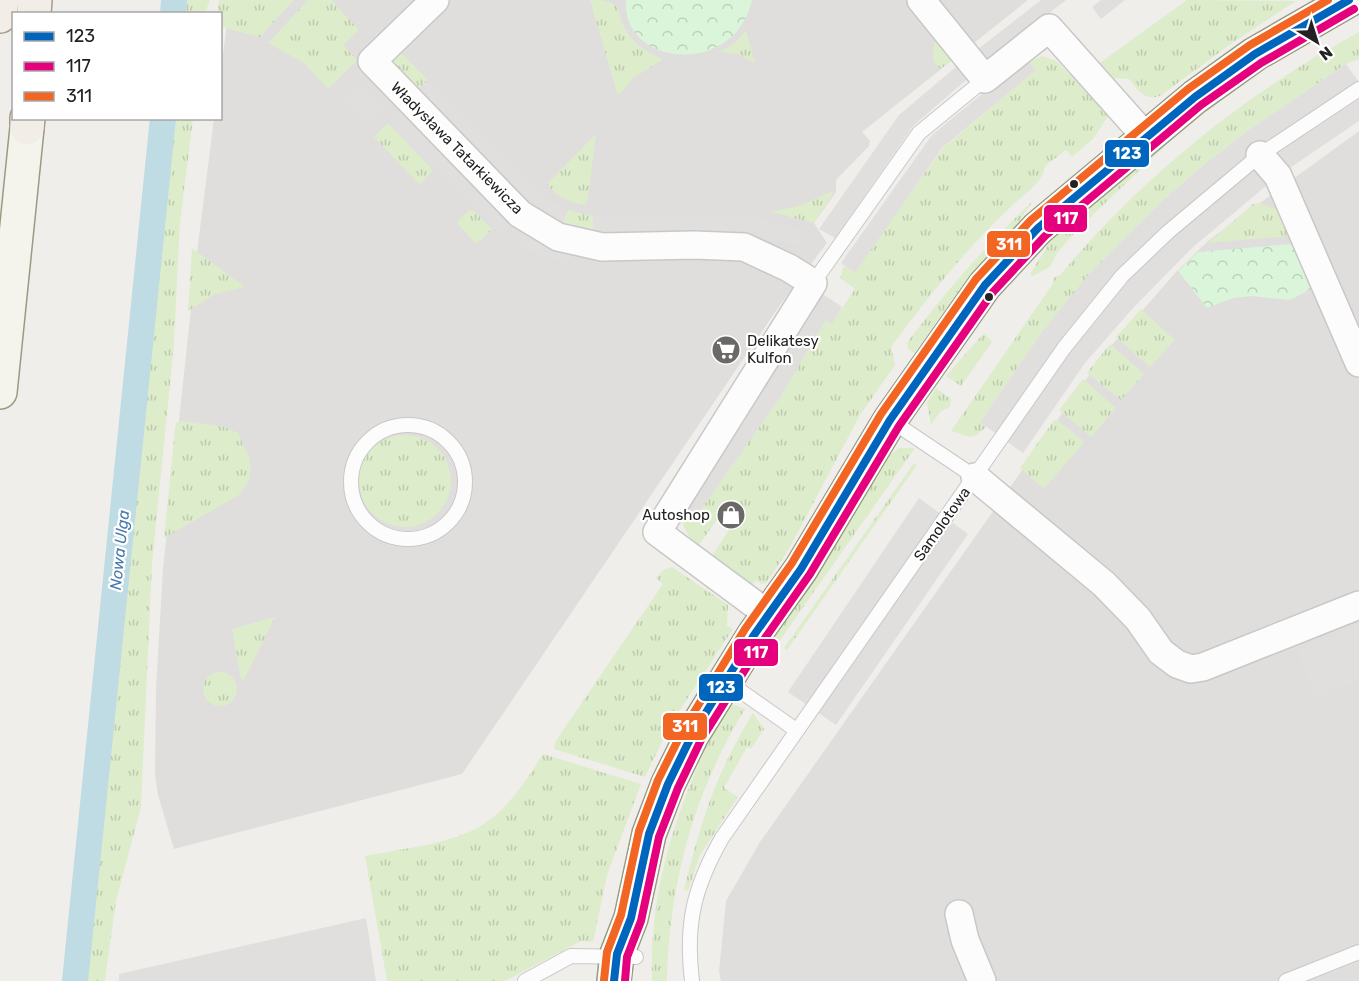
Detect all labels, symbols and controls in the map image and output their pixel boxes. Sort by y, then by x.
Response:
legend [12,12,222,120]
north arrow [1287,12,1347,72]
text: 123 [66,25,95,47]
text: N [1316,42,1336,64]
text: 117 [66,55,91,77]
street label: Władysława Tatarkiewicza [387,78,527,218]
text: 311 [66,85,92,107]
line badge: 123 [1104,139,1150,168]
text: 123 [1113,144,1141,163]
unlabelled marker [1068,178,1080,190]
line badge: 117 [1043,204,1088,233]
text: 117 [1053,209,1079,228]
line badge: 311 [986,230,1031,258]
text: 311 [996,235,1022,254]
unlabelled marker [983,291,995,303]
place label: Delikatesy Kulfon [747,332,819,367]
supermarket icon: Delikatesy Kulfon [710,334,742,366]
street label: Samolotowa [910,484,974,564]
shop icon: Autoshop [715,499,747,531]
place label: Autoshop [642,506,710,524]
water label: Nowa Ulga [106,509,133,591]
line badge: 117 [733,638,779,667]
text: 117 [743,643,769,662]
line badge: 123 [698,673,744,702]
text: 123 [707,678,735,697]
line badge: 311 [662,712,708,741]
text: 311 [672,717,698,736]

